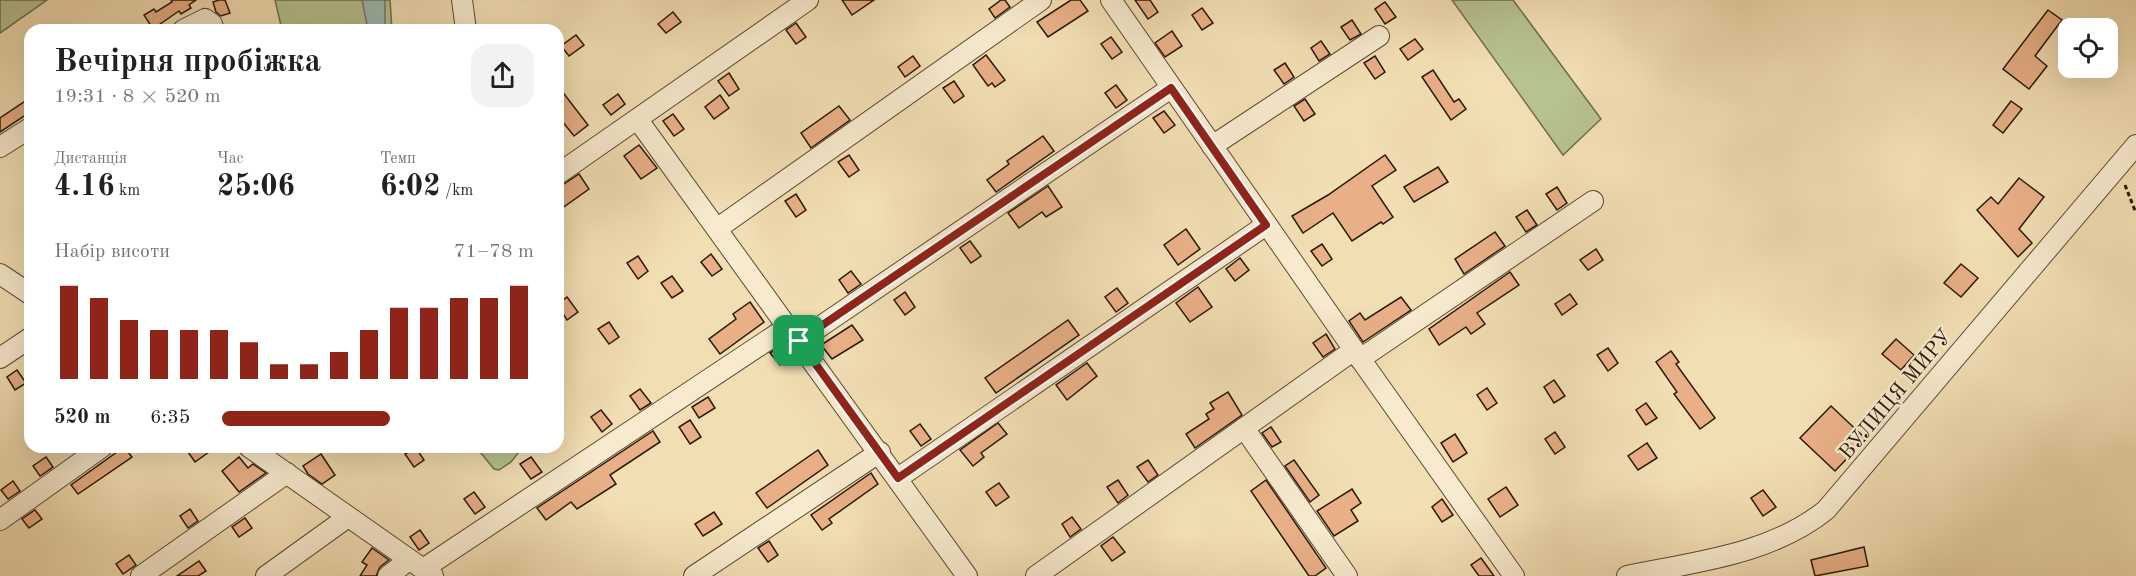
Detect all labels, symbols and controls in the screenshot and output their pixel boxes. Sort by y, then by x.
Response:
map controls [2058,18,2118,78]
button: locate [2058,18,2118,78]
button: share [471,44,534,107]
text: Вечірня пробіжка [54,46,321,79]
text: 19:31 · 8 × 520 m [54,87,221,107]
text: Дистанція [54,151,127,167]
text: Час [217,151,244,167]
text: Темп [380,151,416,167]
text: 4.16 [54,172,115,202]
text: 25:06 [217,172,295,202]
text: 6:02 [380,172,441,202]
text: km [115,183,140,199]
text: /km [441,183,473,199]
text: Набір висоти [54,242,170,262]
text: 71–78 m [454,242,534,262]
pin [773,315,824,366]
icon: arrive [782,324,815,357]
street label: ВУЛИЦЯ МИРУ [1836,326,1957,464]
text: 520 m [54,408,110,428]
text: 6:35 [150,408,190,428]

